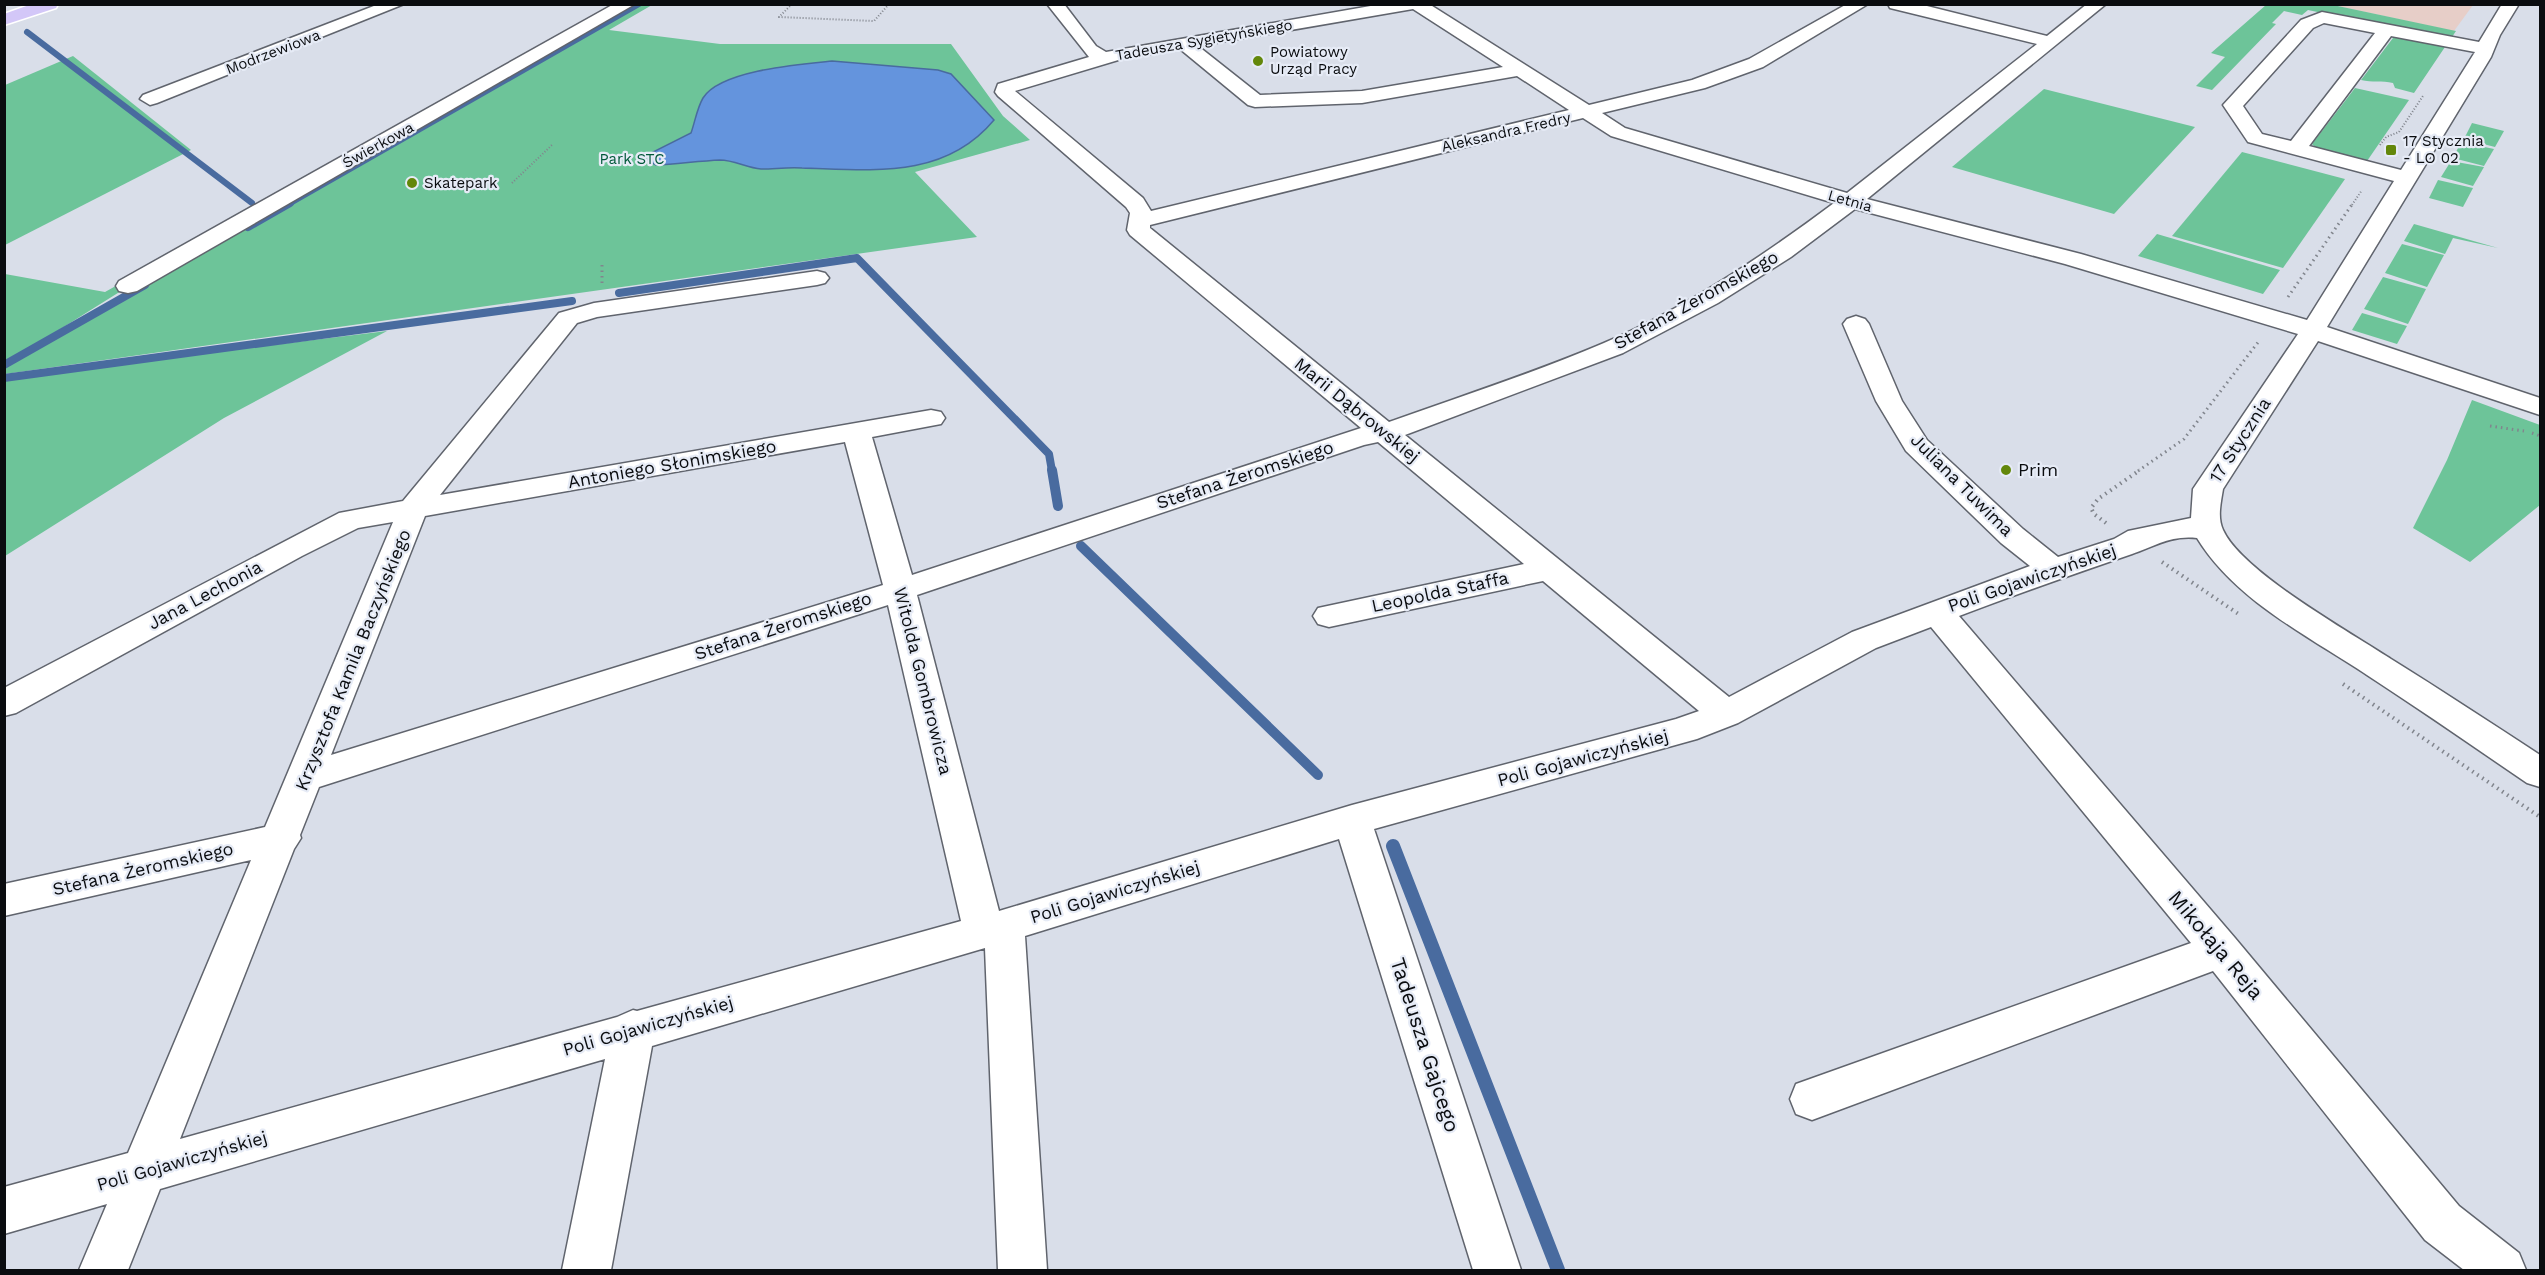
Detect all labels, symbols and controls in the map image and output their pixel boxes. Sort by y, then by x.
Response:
street label: Tadeusza Sygietyńskiego [1114,16,1294,64]
street label: Modrzewiowa [223,26,323,78]
place label: Powiatowy Urząd Pracy [1270,43,1357,78]
marker: Powiatowy Urząd Pracy [1251,54,1265,68]
street label: Aleksandra Fredry [1440,108,1573,156]
street label: Świerkowa [339,117,417,172]
place label: 17 Stycznia - LO 02 [2403,132,2484,167]
marker: 17 Stycznia - LO 02 [2384,143,2398,157]
park label: Park STC [599,150,665,168]
place label: Skatepark [424,174,498,192]
marker: Skatepark [405,176,419,190]
street label: Letnia [1826,186,1875,216]
street label: Stefana Żeromskiego [1610,246,1782,354]
street label: Marii Dąbrowskiej [1290,353,1424,467]
street label: 17 Stycznia [2204,393,2275,486]
street label: Juliana Tuwima [1907,429,2018,540]
street label: Antoniego Słonimskiego [566,435,778,492]
street label: Stefana Żeromskiego [1154,436,1336,513]
place label: Prim [2018,459,2058,480]
marker: Prim [1999,463,2013,477]
street label: Krzysztofa Kamila Baczyńskiego [290,526,415,794]
street label: Poli Gojawiczyńskiej [1945,539,2119,616]
street label: Jana Lechonia [144,556,265,633]
street label: Leopolda Staffa [1370,567,1510,616]
street label: Witolda Gombrowicza [890,585,957,777]
street label: Stefana Żeromskiego [692,587,874,664]
street label: Poli Gojawiczyńskiej [1495,725,1671,790]
street label: Stefana Żeromskiego [51,838,235,900]
street label: Poli Gojawiczyńskiej [1027,856,1202,927]
street label: Mikołaja Reja [2164,885,2269,1004]
street label: Tadeusza Gajcego [1385,955,1465,1135]
street label: Poli Gojawiczyńskiej [560,991,735,1060]
street label: Poli Gojawiczyńskiej [94,1126,269,1195]

